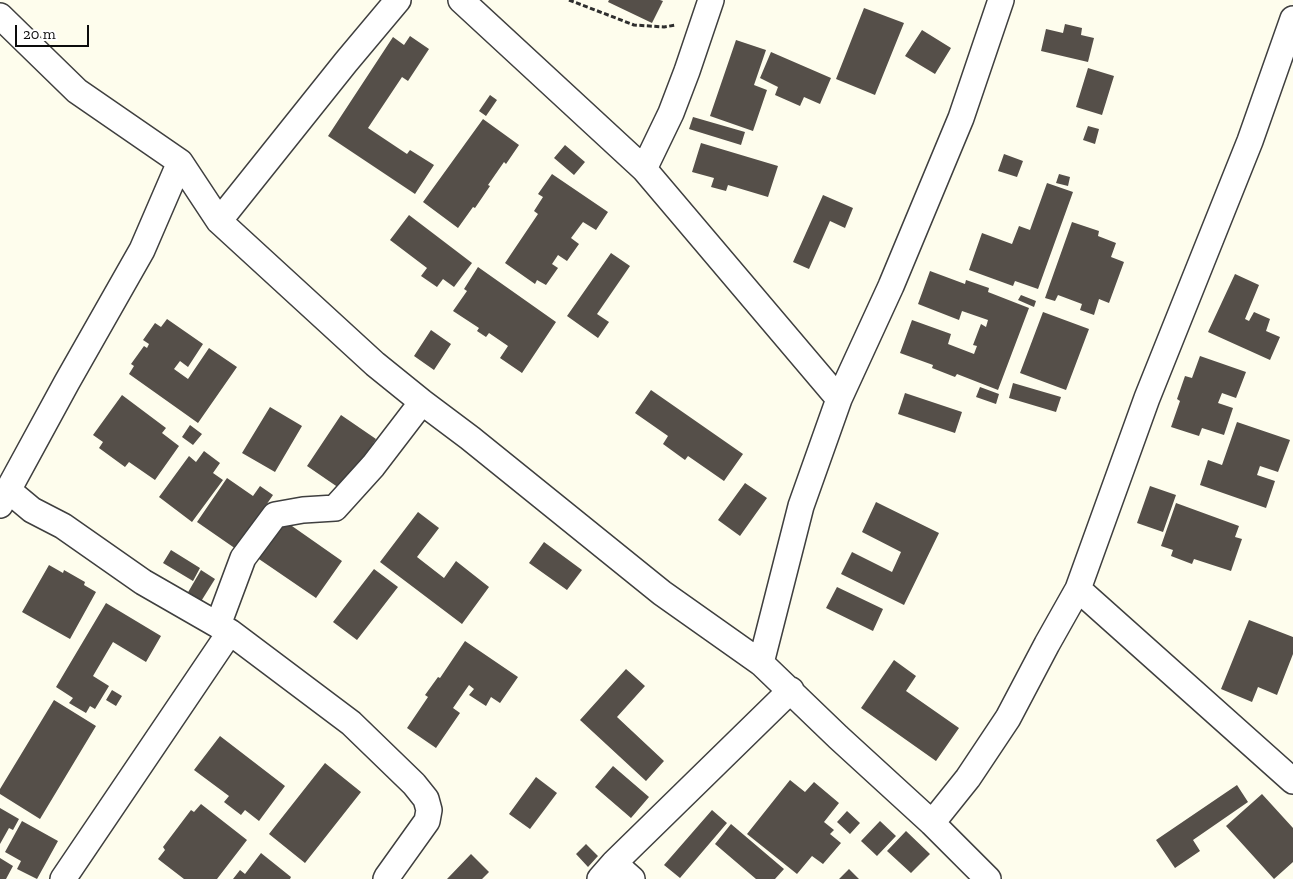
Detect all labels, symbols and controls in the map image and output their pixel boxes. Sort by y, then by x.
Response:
scale bar [18,15,91,47]
text: 20 m [23,25,56,43]

